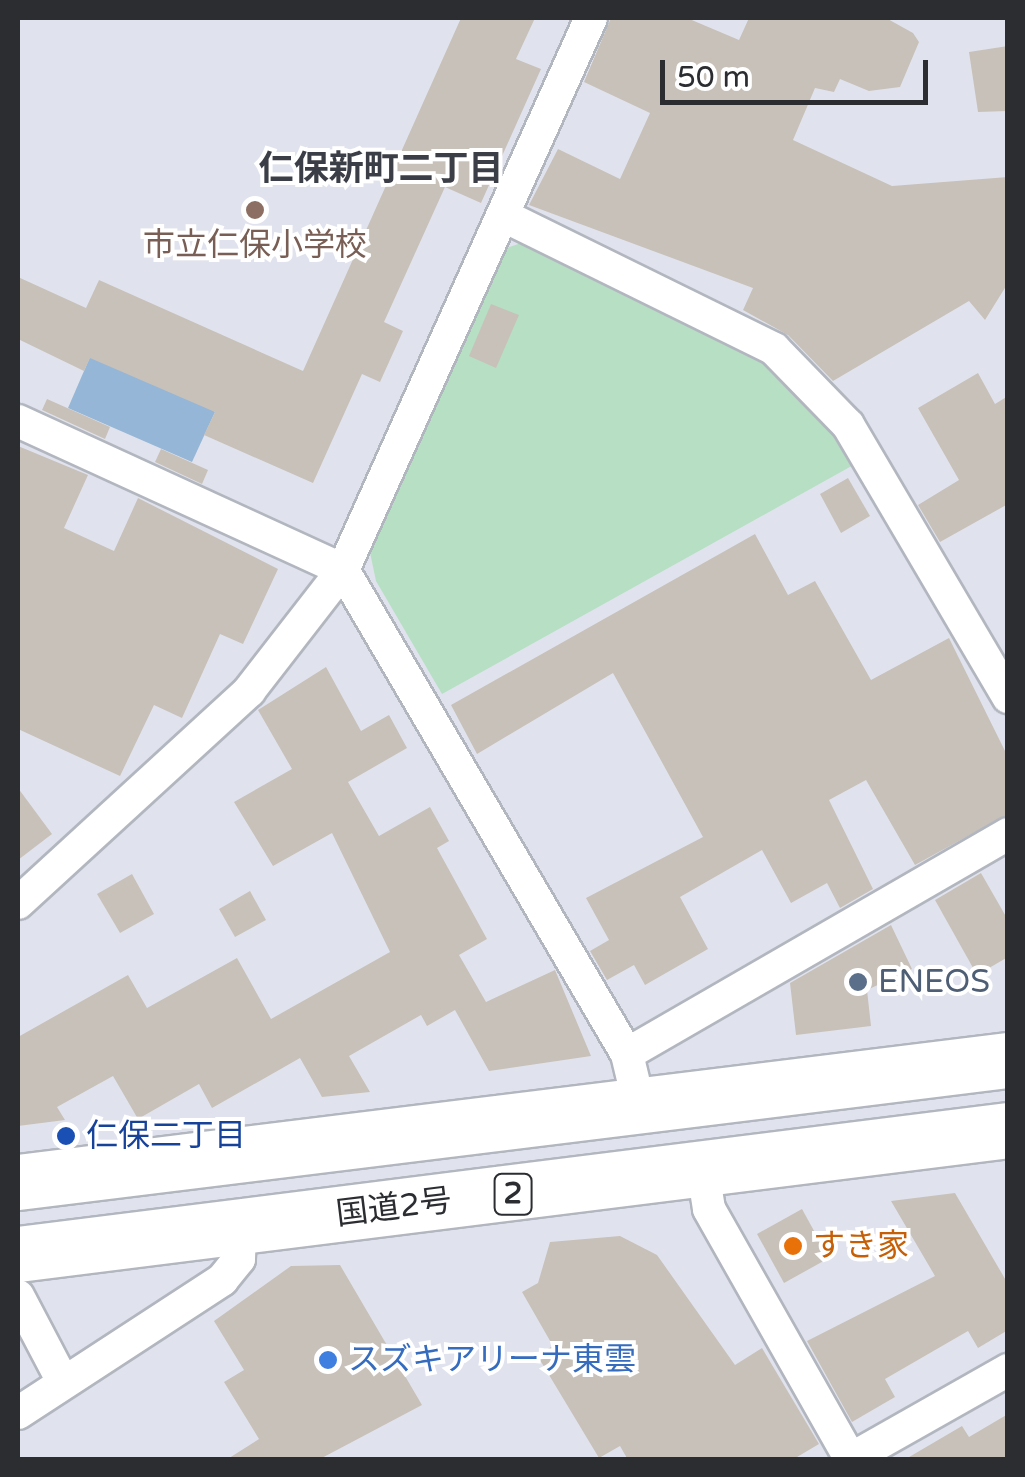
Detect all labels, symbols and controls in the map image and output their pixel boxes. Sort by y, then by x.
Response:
scale bar [665,40,932,102]
text: 50 m [677,59,750,96]
district label: 仁保新町二丁目 [259,148,503,190]
marker: 市立仁保小学校 [244,199,266,221]
place label: 市立仁保小学校 [143,226,367,264]
place label: ENEOS [878,963,990,1001]
marker: ENEOS [847,971,869,993]
place label: 仁保二丁目 [86,1117,246,1155]
marker: 仁保二丁目 [55,1125,77,1147]
road number: 2 [493,1169,533,1219]
street label: 国道2号 [334,1182,454,1234]
place label: すき家 [813,1227,909,1265]
marker: すき家 [782,1235,804,1257]
place label: スズキアリーナ東雲 [348,1341,636,1379]
marker: スズキアリーナ東雲 [317,1349,339,1371]

